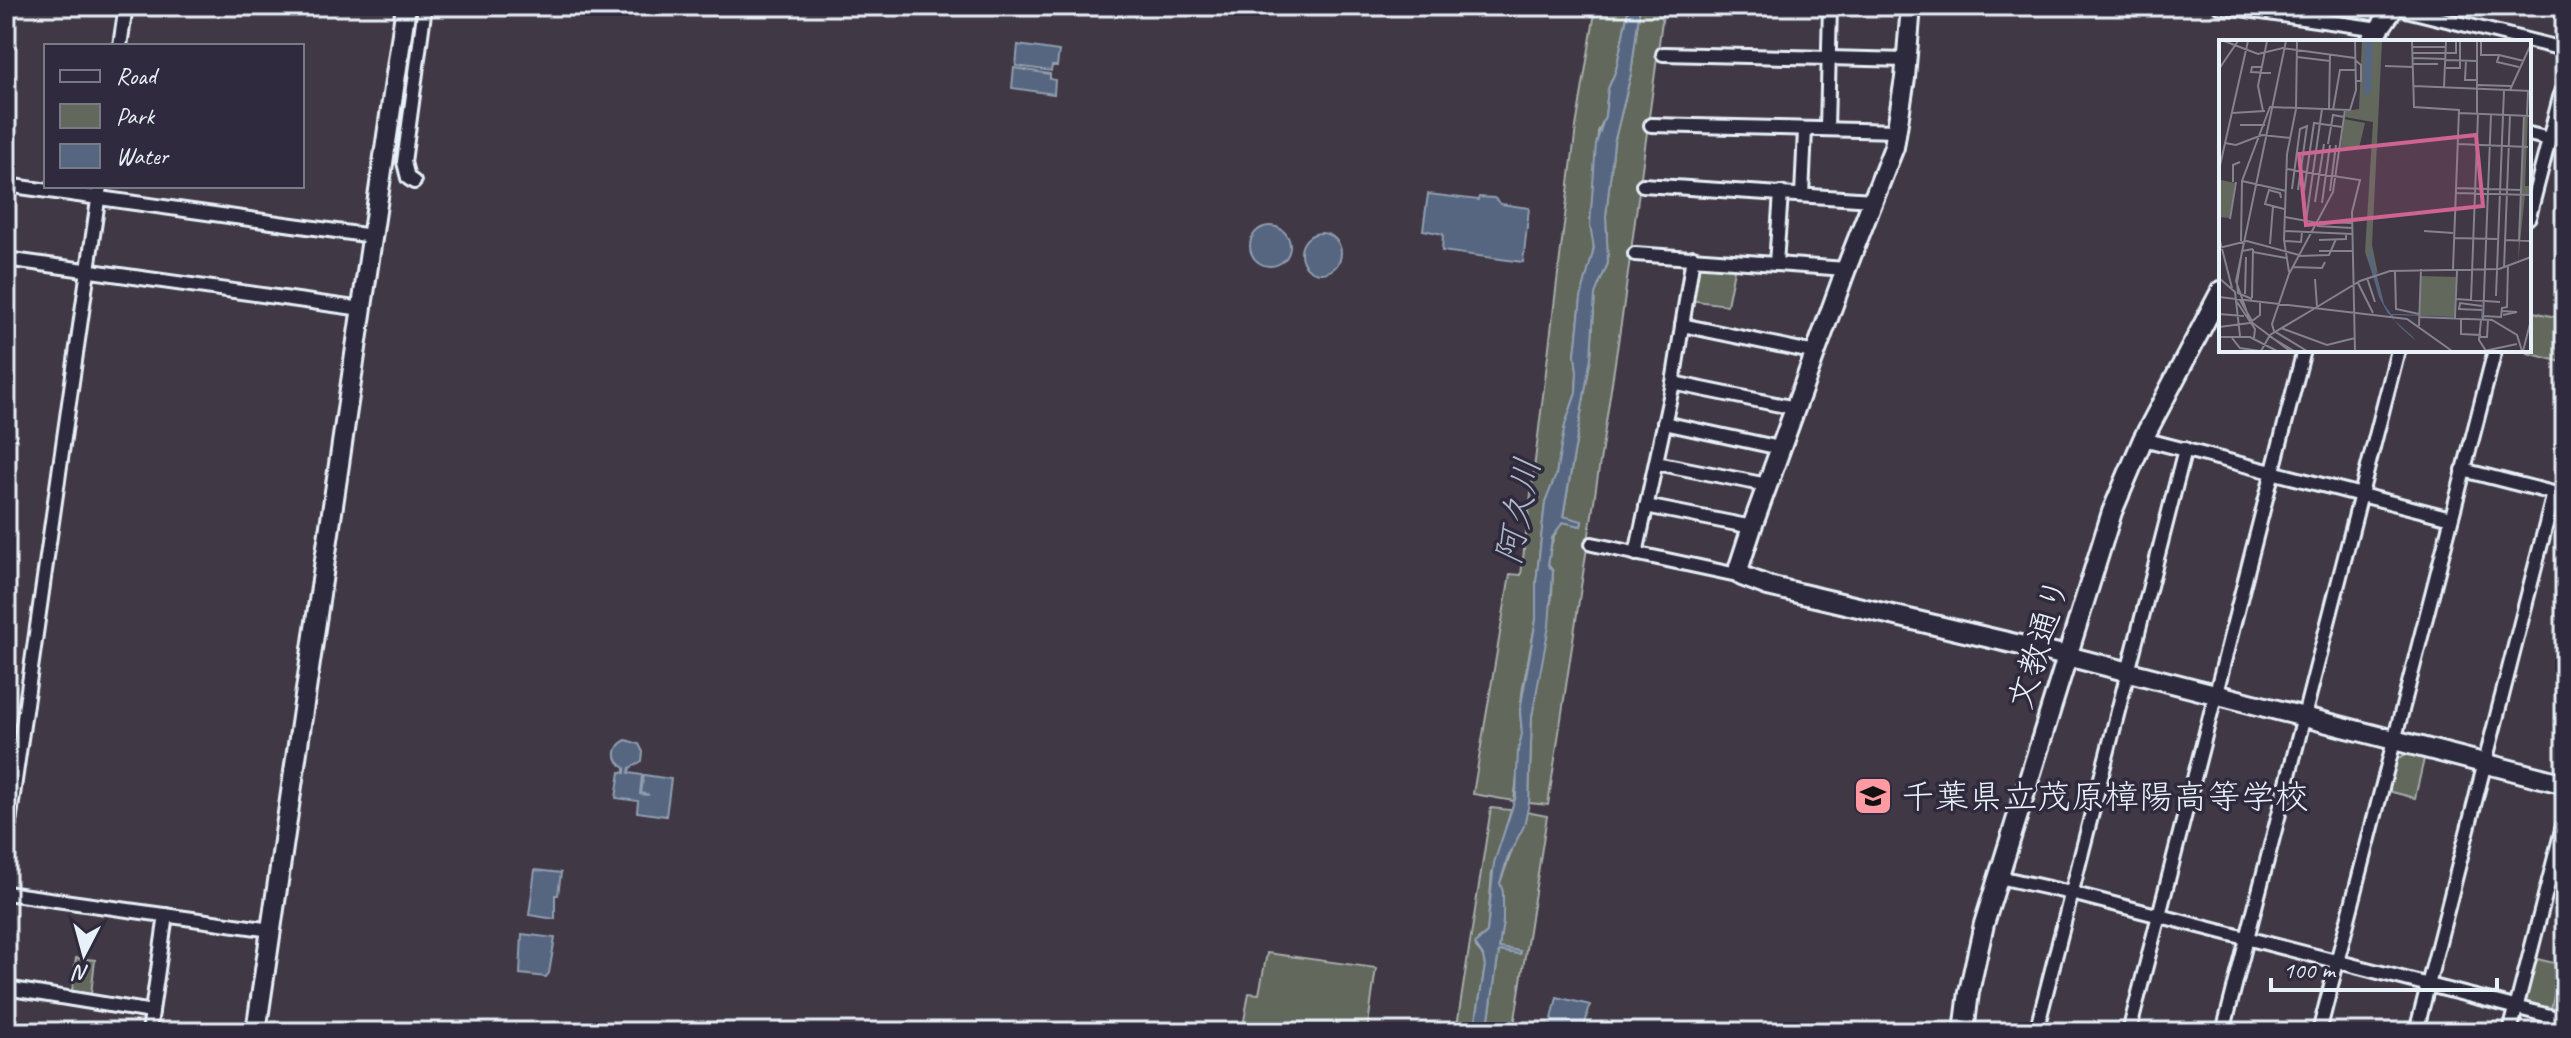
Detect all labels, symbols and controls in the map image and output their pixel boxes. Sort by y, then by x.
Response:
inset map [2219,40,2531,352]
legend [44,44,304,188]
text: Road [116,61,160,91]
text: Park [116,101,156,131]
text: Water [116,141,171,171]
water label: 阿久川 [1485,454,1551,569]
street label: 文教通り [1998,572,2079,714]
school or university icon: 千葉県立茂原樟陽高等学校 [1852,775,1894,817]
place label: 千葉県立茂原樟陽高等学校 [1901,775,2309,818]
north arrow [44,914,124,994]
scale bar [2271,942,2497,992]
text: 100 m [2283,955,2337,985]
text: N [70,958,90,988]

